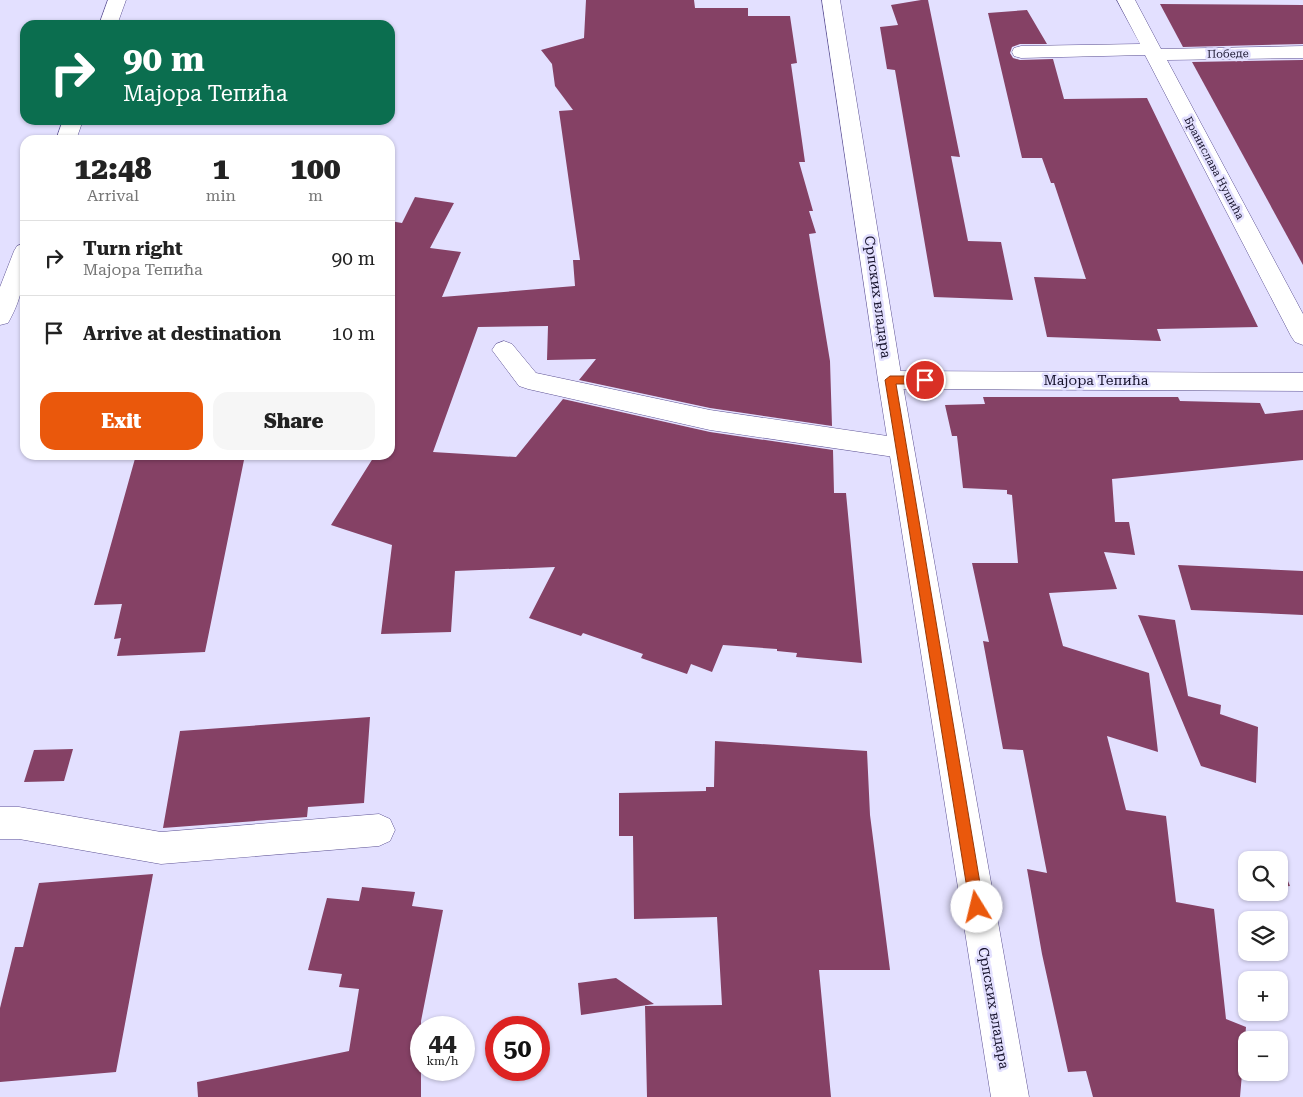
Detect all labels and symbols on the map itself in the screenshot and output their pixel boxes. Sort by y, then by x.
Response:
street label: Победе [1207,47,1249,61]
street label: Бранислава Нушића [1181,114,1247,222]
street label: Српских владара [861,235,895,360]
pin [904,359,946,401]
street label: Мајора Тепића [1044,372,1149,388]
position arrow [950,880,1002,932]
street label: Српских владара [975,946,1013,1071]
speed limit sign: 50 [485,1016,550,1081]

